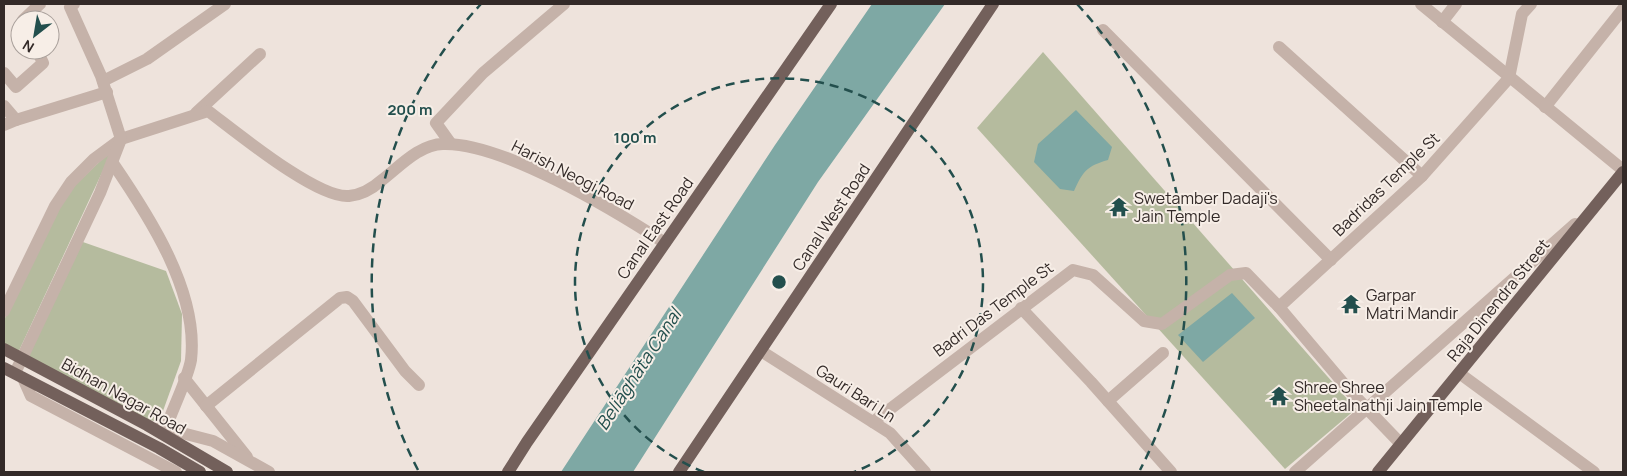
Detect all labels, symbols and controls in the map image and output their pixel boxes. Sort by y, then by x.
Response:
north arrow [10,10,60,60]
text: N [19,36,37,57]
text: 200 m [387,99,433,120]
text: 100 m [614,127,656,148]
street label: Badridas Temple St [1328,127,1444,241]
street label: Harish Neogi Road [508,135,638,215]
street label: Canal West Road [787,159,875,275]
street label: Canal East Road [612,173,698,283]
place label: Swetamber Dadaji's Jain Temple [1134,187,1278,227]
temple icon: Swetamber Dadaji's Jain Temple [1108,196,1130,218]
street label: Raja Dinendra Street [1442,234,1554,366]
street label: Badri Das Temple St [928,257,1058,361]
centre of rings [770,273,788,291]
place label: Garpar Matri Mandir [1366,284,1458,324]
temple icon: Garpar Matri Mandir [1340,293,1362,315]
water label: Beliāghāta Canal [590,301,688,434]
street label: Bidhan Nagar Road [58,353,190,439]
street label: Gauri Bari Ln [812,359,900,427]
place label: Shree Shree Sheetalnathji Jain Temple [1294,376,1483,416]
temple icon: Shree Shree Sheetalnathji Jain Temple [1268,385,1290,407]

